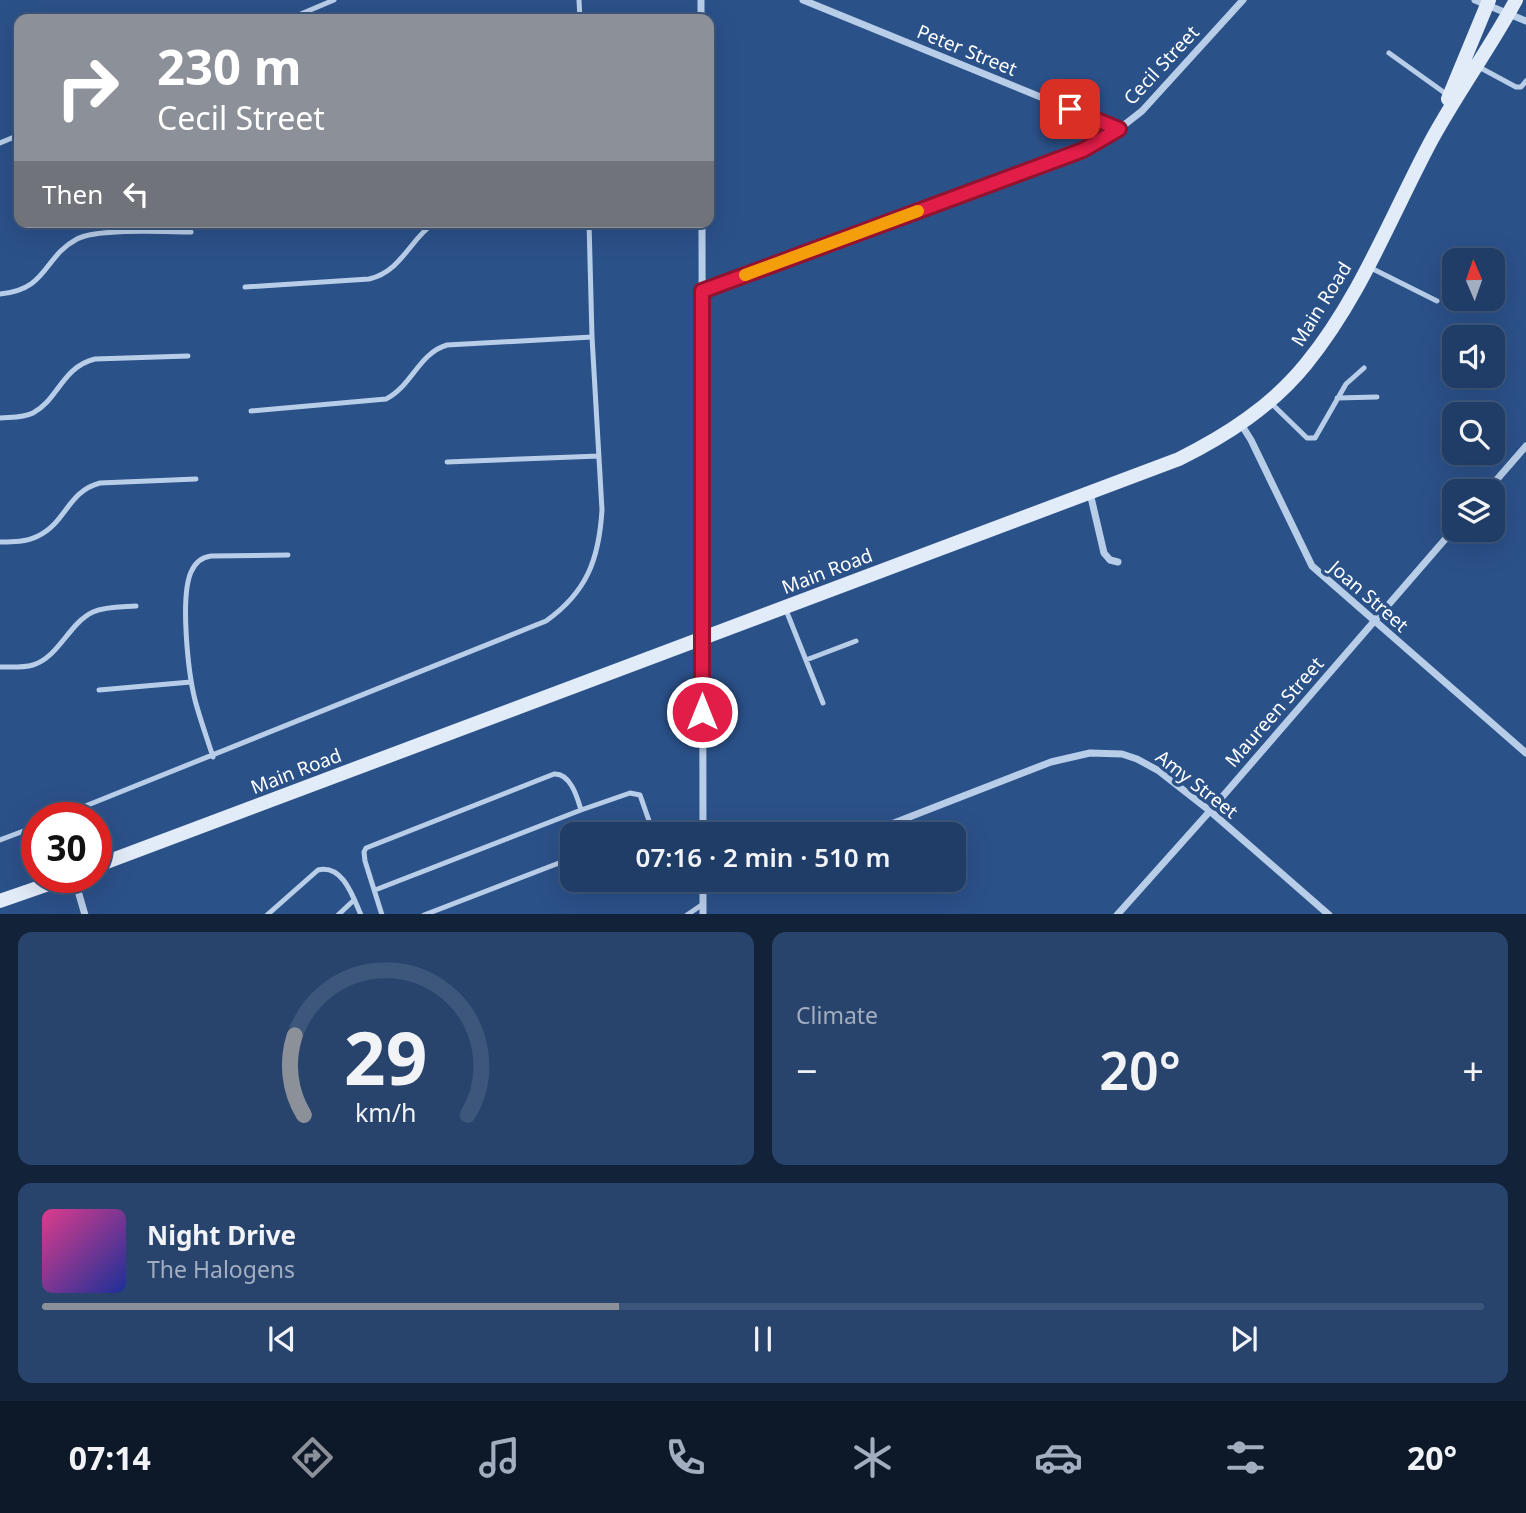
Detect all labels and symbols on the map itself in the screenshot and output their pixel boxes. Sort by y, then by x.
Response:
street label: Peter Street [913,18,1021,82]
street label: Cecil Street [1118,20,1205,110]
pin [1040,79,1100,139]
north arrow [1442,248,1505,312]
street label: Main Road [1285,257,1357,351]
street label: Main Road [778,542,876,600]
street label: Joan Street [1322,553,1414,638]
street label: Maureen Street [1219,651,1329,773]
position arrow [665,675,739,749]
street label: Main Road [247,742,345,800]
street label: Amy Street [1151,744,1244,824]
speed limit sign: 30 [21,802,112,893]

